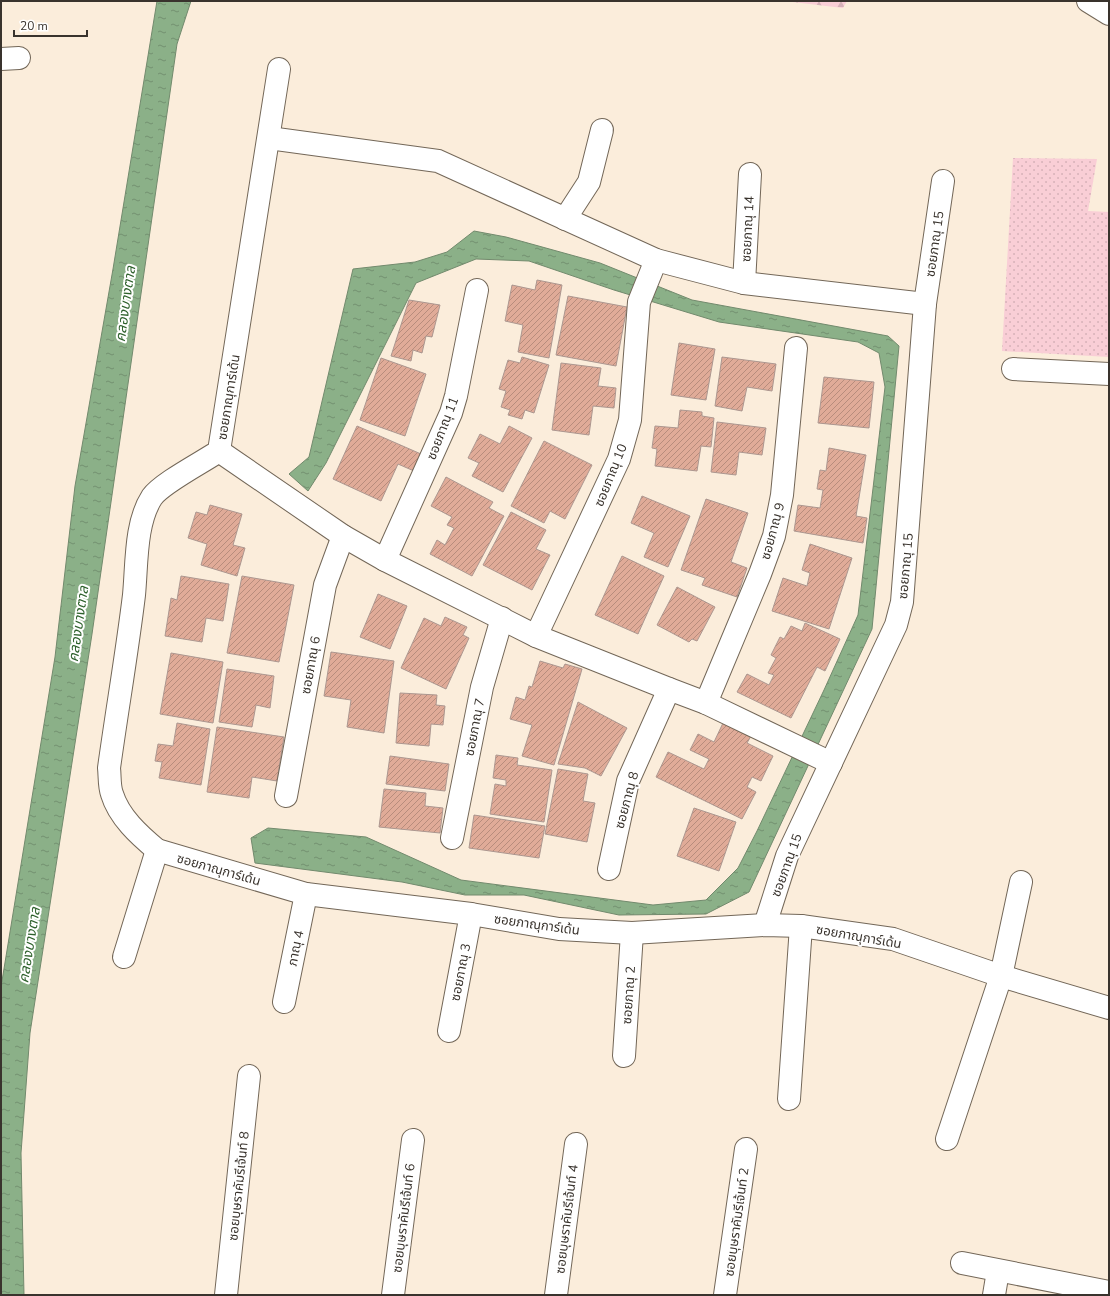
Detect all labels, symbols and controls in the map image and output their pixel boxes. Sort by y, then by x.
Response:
scale bar [14,12,87,38]
text: 20 m [20,18,48,34]
street label: ซอยภาณุ 14 [737,195,759,263]
street label: ซอยภาณุ 15 [921,210,949,278]
water label: คลองบางตาล [111,264,140,343]
street label: ซอยภาณุการ์เด้น [213,353,245,441]
street label: ซอยภาณุ 11 [423,394,463,463]
street label: ซอยภาณุ 10 [590,441,632,509]
street label: ซอยภาณุ 9 [757,501,789,562]
street label: ซอยภาณุ 15 [894,532,918,600]
water label: คลองบางตาล [64,584,93,663]
street label: ซอยภาณุ 6 [297,635,325,696]
street label: ซอยภาณุ 7 [461,697,489,758]
street label: ซอยภาณุ 8 [611,769,643,831]
street label: ซอยภาณุ 15 [767,831,807,900]
street label: ซอยภาณุการ์เด้น [175,849,263,891]
water label: คลองบางตาล [14,905,45,984]
street label: ซอยภาณุการ์เด้น [493,910,581,940]
street label: ซอยภาณุการ์เด้น [815,921,903,953]
street label: ภาณุ 4 [283,928,309,968]
street label: ซอยภาณุ 3 [447,942,475,1003]
street label: ซอยภาณุ 2 [618,965,640,1025]
street label: ซอยบุษราคัมรีเจ้นท์ 8 [224,1130,254,1242]
street label: ซอยบุษราคัมรีเจ้นท์ 6 [388,1162,420,1274]
street label: ซอยบุษราคัมรีเจ้นท์ 4 [551,1163,583,1275]
street label: ซอยบุษราคัมรีเจ้นท์ 2 [720,1166,754,1278]

